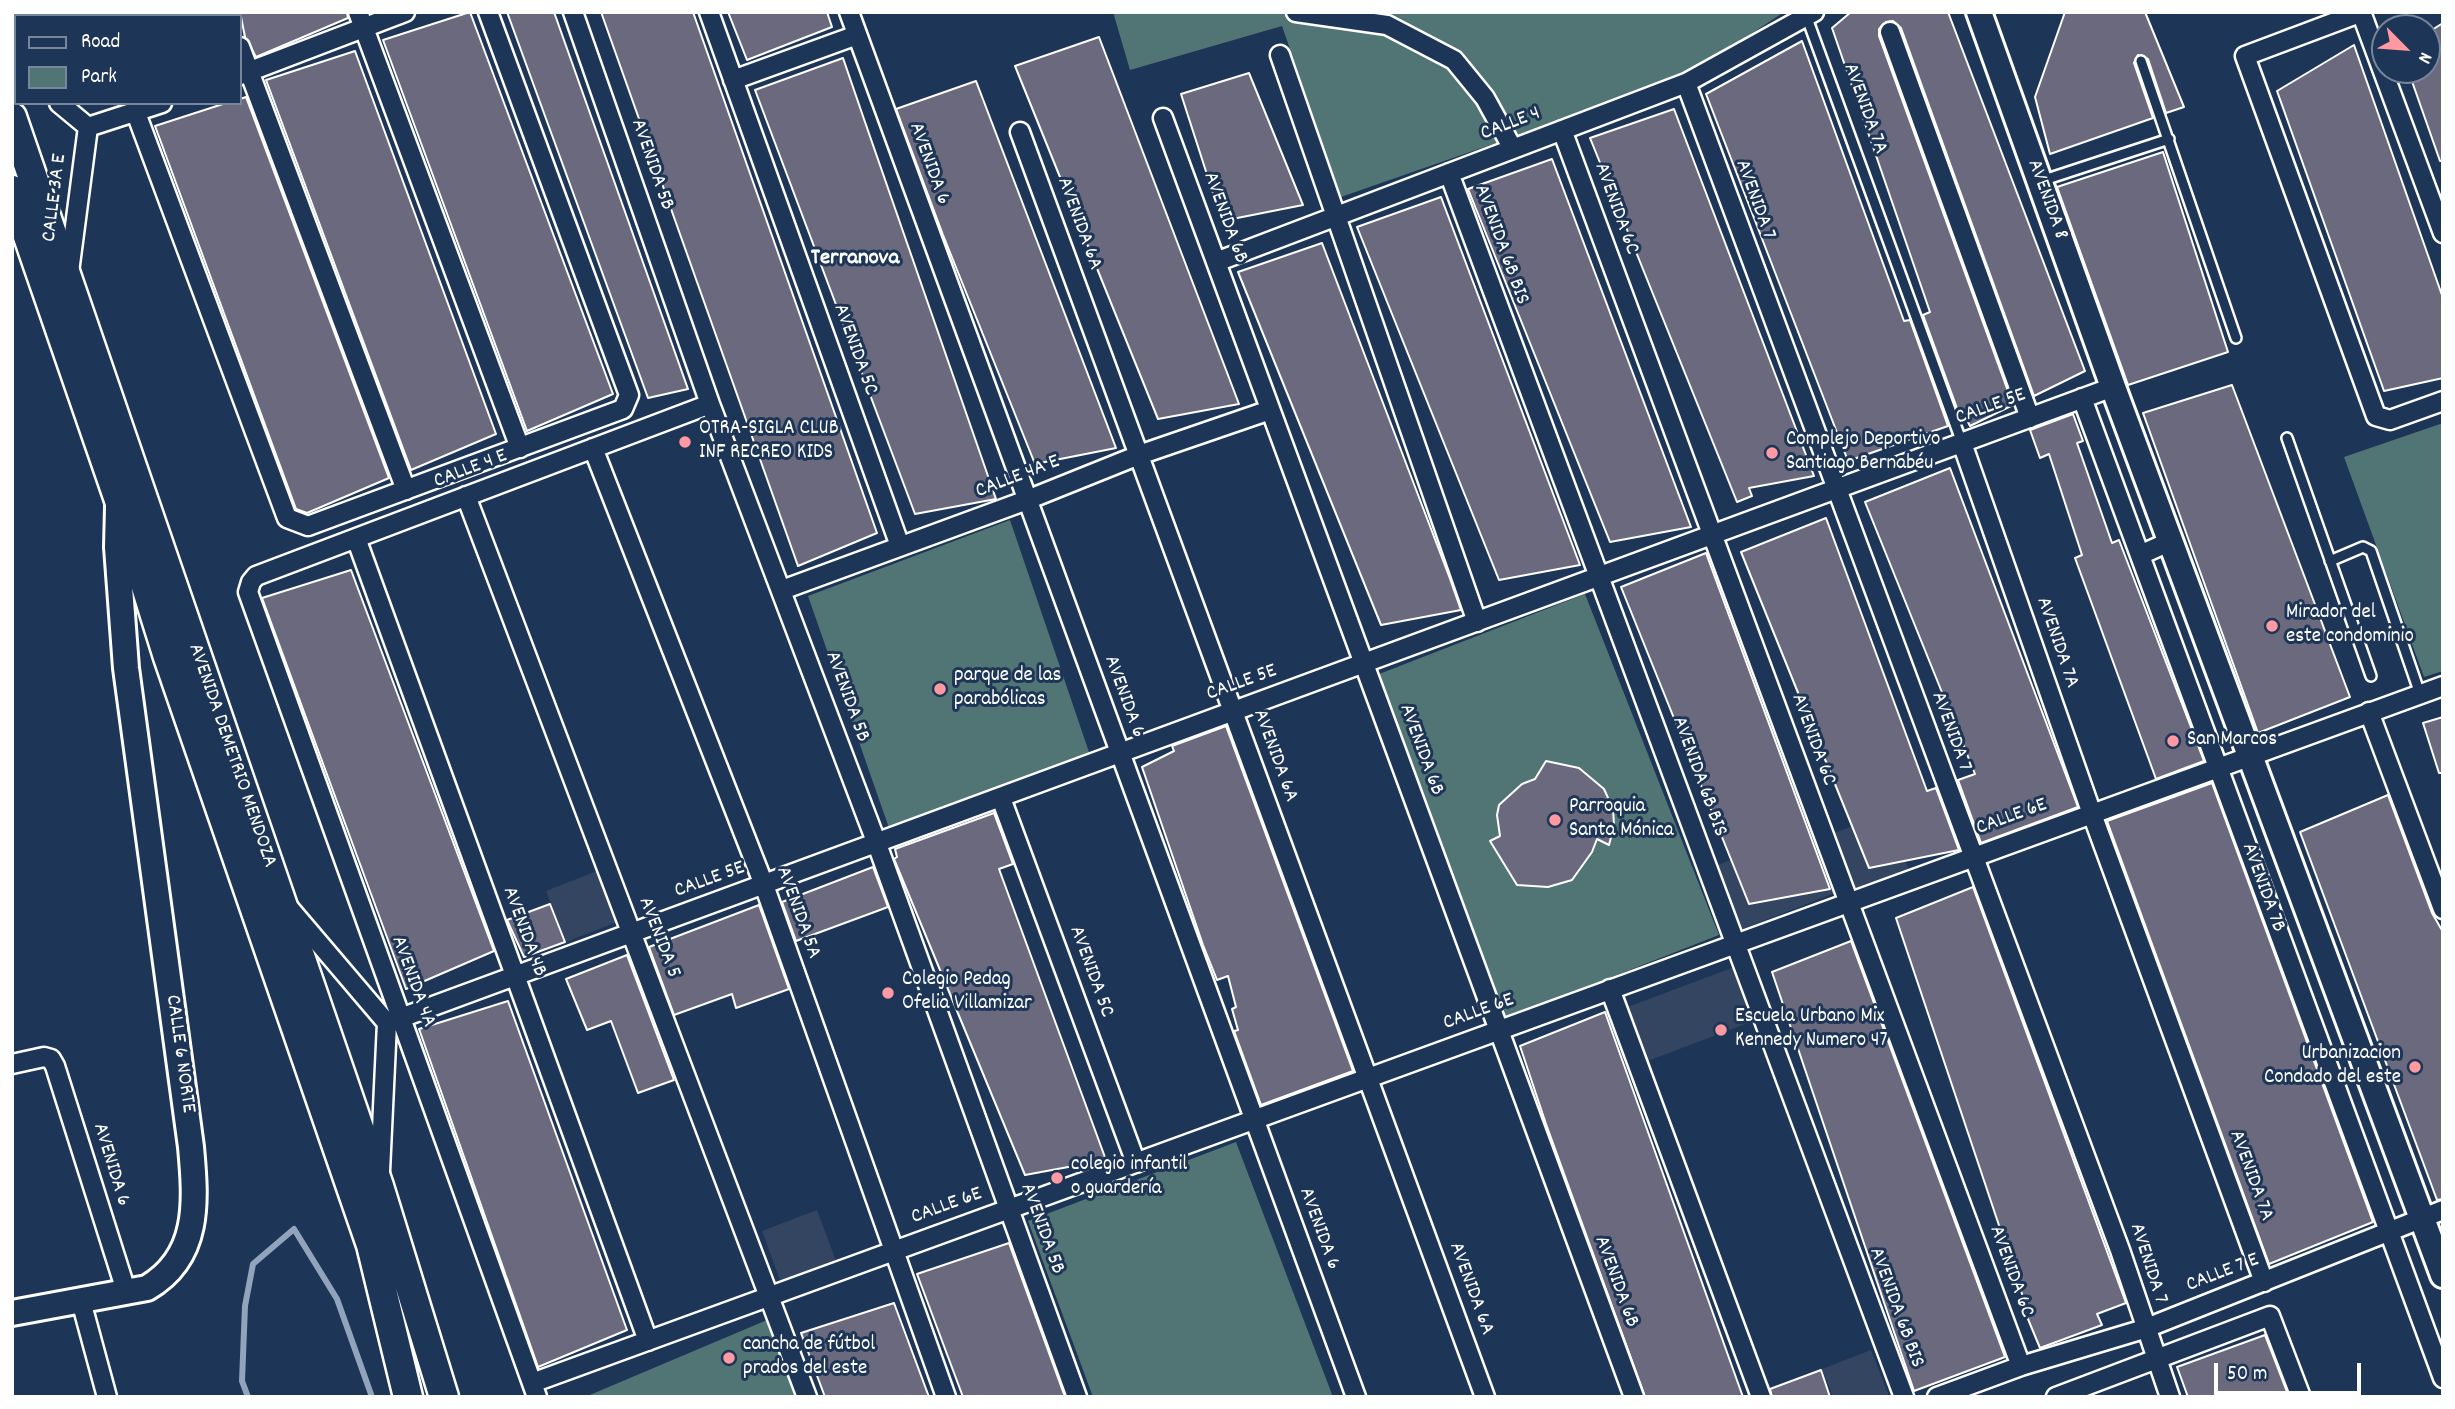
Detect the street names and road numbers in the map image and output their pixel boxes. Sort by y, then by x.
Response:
street label: AVENIDA 7A [1836,60,1892,158]
street label: CALLE 4 [1478,102,1544,148]
street label: AVENIDA 5B [624,116,678,214]
street label: AVENIDA 6 [902,120,954,208]
street label: CALLE 3A E [38,153,74,243]
street label: AVENIDA 8 [2020,156,2072,244]
street label: AVENIDA 7 [1728,157,1780,243]
street label: AVENIDA 6C [1587,160,1643,258]
street label: AVENIDA 6B [1196,169,1252,267]
street label: AVENIDA 6A [1050,174,1106,274]
street label: AVENIDA 6B BIS [1467,182,1533,308]
street label: AVENIDA 5C [826,301,882,399]
street label: CALLE 5E [1953,384,2029,432]
street label: CALLE 4 E [431,445,511,495]
street label: CALLE 4A E [972,450,1064,506]
street label: AVENIDA 7A [2029,594,2083,692]
street label: AVENIDA DEMETRIO MENDOZA [181,641,281,871]
street label: AVENIDA 5B [818,648,874,746]
street label: AVENIDA 6 [1097,653,1149,741]
street label: CALLE 5E [1204,660,1280,708]
street label: AVENIDA 7 [1924,689,1976,775]
street label: AVENIDA 6C [1784,691,1840,789]
street label: AVENIDA 6B [1392,701,1448,799]
street label: AVENIDA 6A [1246,706,1302,806]
street label: AVENIDA 6B BIS [1665,714,1731,840]
street label: CALLE 6E [1973,794,2051,842]
street label: AVENIDA 7B [2234,840,2290,936]
street label: CALLE 5E [672,857,748,905]
street label: AVENIDA 5A [769,863,825,963]
street label: AVENIDA 4B [495,884,551,980]
street label: AVENIDA 5 [631,894,685,982]
street label: AVENIDA 5C [1062,923,1118,1021]
street label: AVENIDA 4A [384,933,440,1031]
street label: CALLE 6E [1440,989,1518,1037]
street label: CALLE 6 NORTE [158,993,200,1115]
street label: AVENIDA 6 [85,1120,135,1210]
street label: AVENIDA 7A [2222,1127,2278,1225]
street label: AVENIDA 5B [1013,1180,1069,1278]
street label: CALLE 6E [908,1183,986,1231]
street label: AVENIDA 6 [1292,1185,1344,1273]
street label: AVENIDA 7 [2122,1221,2172,1307]
street label: AVENIDA 6C [1982,1223,2038,1321]
street label: AVENIDA 6B [1587,1233,1643,1331]
street label: AVENIDA 6A [1442,1239,1498,1339]
street label: AVENIDA 6B BIS [1862,1245,1928,1371]
street label: CALLE 7 E [2183,1249,2263,1299]

